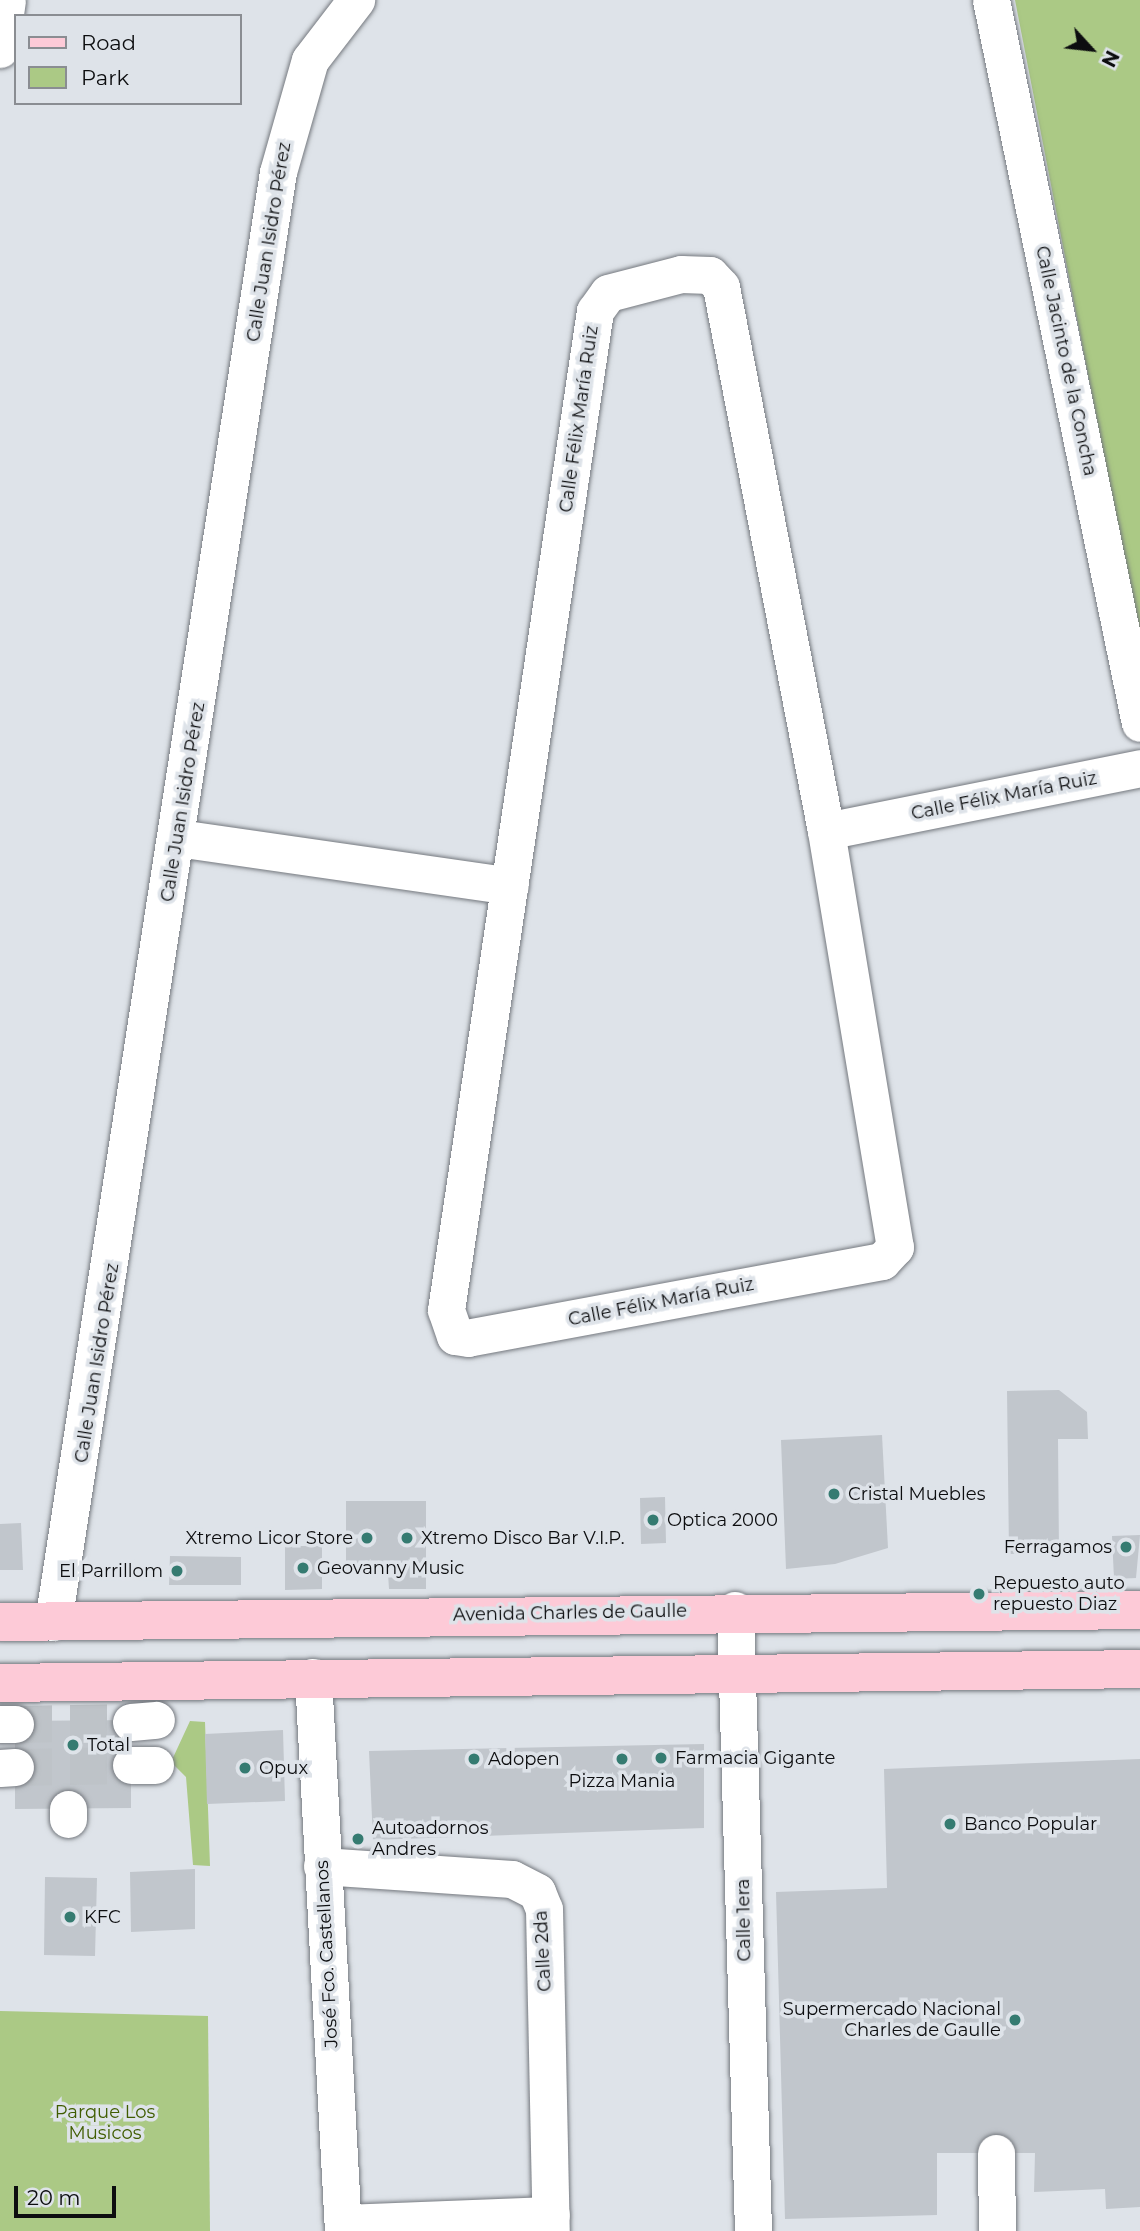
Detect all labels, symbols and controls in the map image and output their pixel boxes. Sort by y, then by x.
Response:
legend [14,14,242,105]
north arrow [1056,14,1126,84]
text: Road [81,30,136,55]
text: N [1096,47,1124,71]
text: Park [81,65,129,90]
street label: Calle Juan Isidro Pérez [243,141,295,343]
street label: Calle Jacinto de la Concha [1031,244,1101,478]
street label: Calle Félix María Ruiz [555,324,603,514]
street label: Calle Juan Isidro Pérez [157,701,209,903]
street label: Calle Félix María Ruiz [909,767,1099,825]
street label: Calle Juan Isidro Pérez [71,1262,123,1464]
street label: Calle Félix María Ruiz [566,1273,756,1331]
place label: Cristal Muebles [848,1483,985,1505]
marker: Cristal Muebles [826,1486,842,1502]
place label: Optica 2000 [667,1509,778,1531]
marker: Optica 2000 [645,1512,661,1528]
place label: Xtremo Licor Store [186,1527,353,1549]
place label: Xtremo Disco Bar V.I.P. [421,1527,624,1549]
marker: Xtremo Licor Store [359,1530,375,1546]
marker: Xtremo Disco Bar V.I.P. [399,1530,415,1546]
place label: Ferragamos [1004,1536,1112,1558]
marker: Ferragamos [1118,1539,1134,1555]
place label: Geovanny Music [317,1557,464,1579]
place label: El Parrillom [59,1560,163,1582]
marker: Geovanny Music [295,1560,311,1576]
marker: El Parrillom [169,1563,185,1579]
place label: Repuesto auto repuesto Diaz [993,1573,1125,1616]
marker: Repuesto auto repuesto Diaz [971,1586,987,1602]
street label: Avenida Charles de Gaulle [453,1600,687,1626]
place label: Total [87,1734,130,1756]
marker: Total [65,1737,81,1753]
place label: Farmacia Gigante [675,1747,835,1769]
place label: Adopen [488,1748,560,1770]
marker: Farmacia Gigante [653,1750,669,1766]
marker: Adopen [466,1751,482,1767]
marker: Pizza Mania [614,1751,630,1767]
place label: Opux [259,1757,308,1779]
marker: Opux [237,1760,253,1776]
place label: Pizza Mania [569,1770,675,1792]
place label: Banco Popular [964,1813,1097,1835]
marker: Banco Popular [942,1816,958,1832]
place label: Autoadornos Andres [372,1818,488,1860]
marker: Autoadornos Andres [350,1831,366,1847]
street label: José Fco. Castellanos [311,1860,343,2048]
street label: Calle 1era [732,1878,756,1962]
place label: KFC [84,1906,121,1928]
marker: KFC [62,1909,78,1925]
street label: Calle 2da [530,1910,556,1992]
place label: Supermercado Nacional Charles de Gaulle [783,1999,1001,2042]
marker: Supermercado Nacional Charles de Gaulle [1007,2012,1023,2028]
park label: Parque Los Musicos [55,2102,155,2144]
scale bar [18,2172,119,2216]
text: 20 m [27,2185,81,2210]

